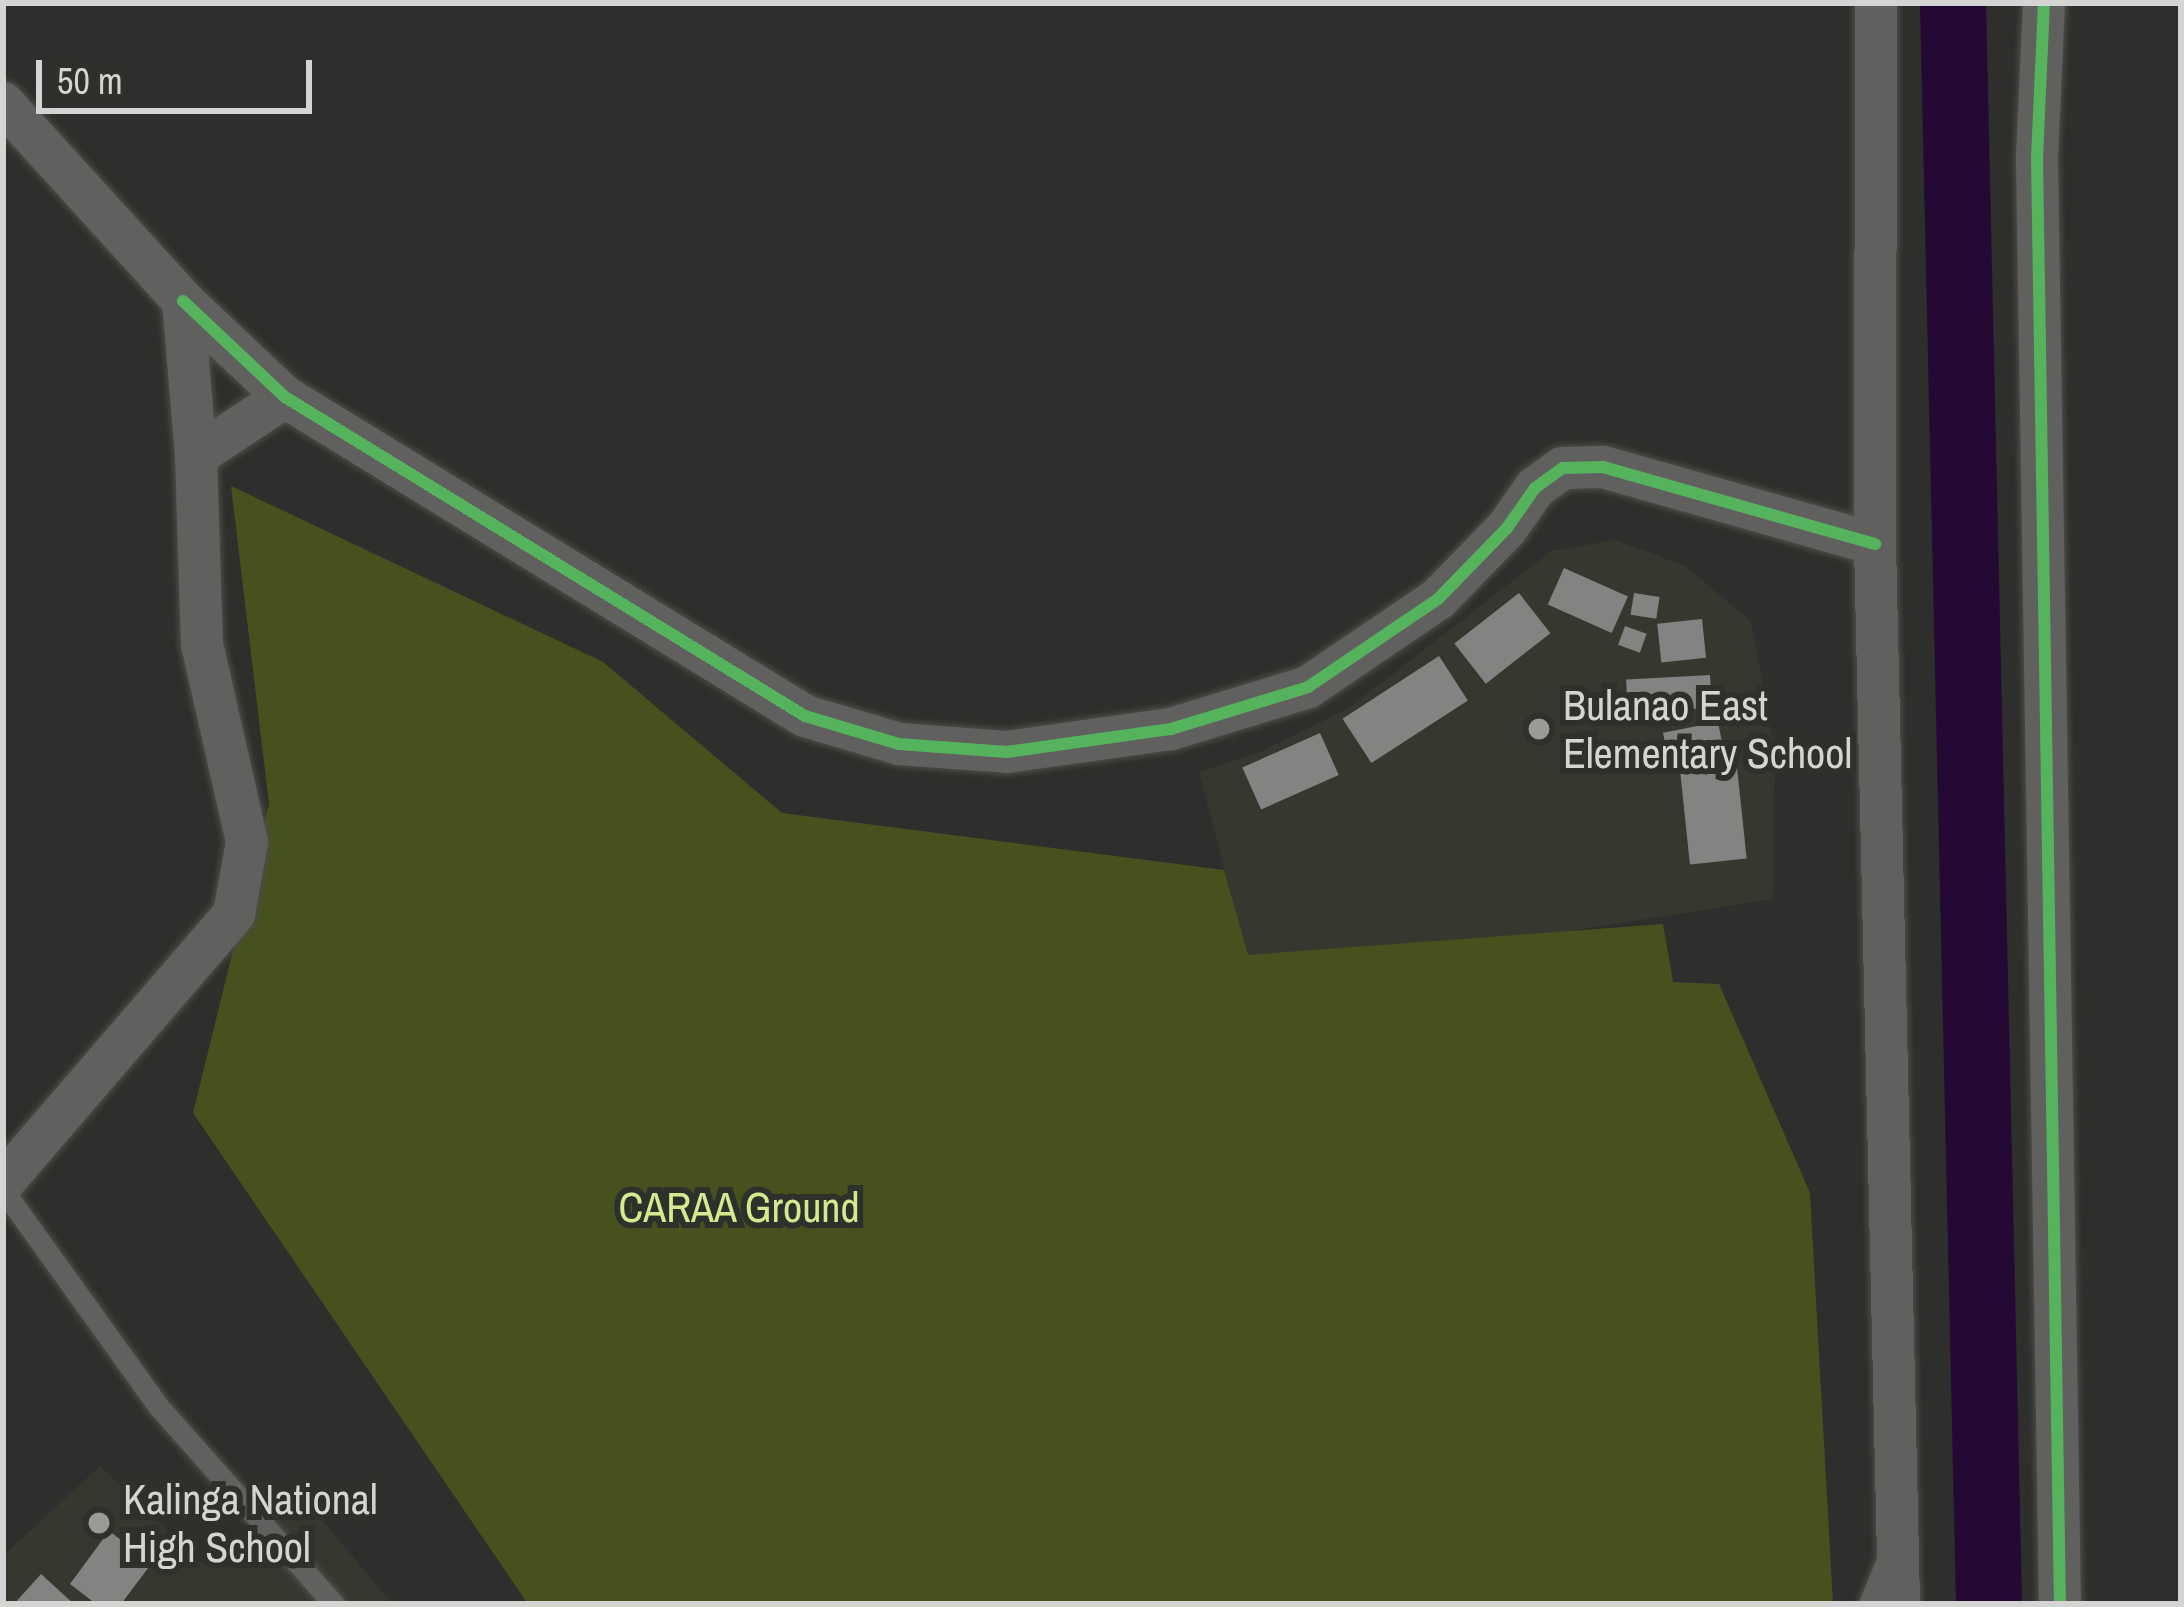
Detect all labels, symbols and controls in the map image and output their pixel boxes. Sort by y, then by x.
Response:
scale bar [42,36,318,110]
text: 50 m [57,57,123,105]
place label: Bulanao East Elementary School [1563,680,1852,778]
marker: Bulanao East Elementary School [1526,716,1552,742]
park label: CARAA Ground [617,1182,861,1232]
place label: Kalinga National High School [123,1474,378,1573]
marker: Kalinga National High School [86,1510,112,1536]

